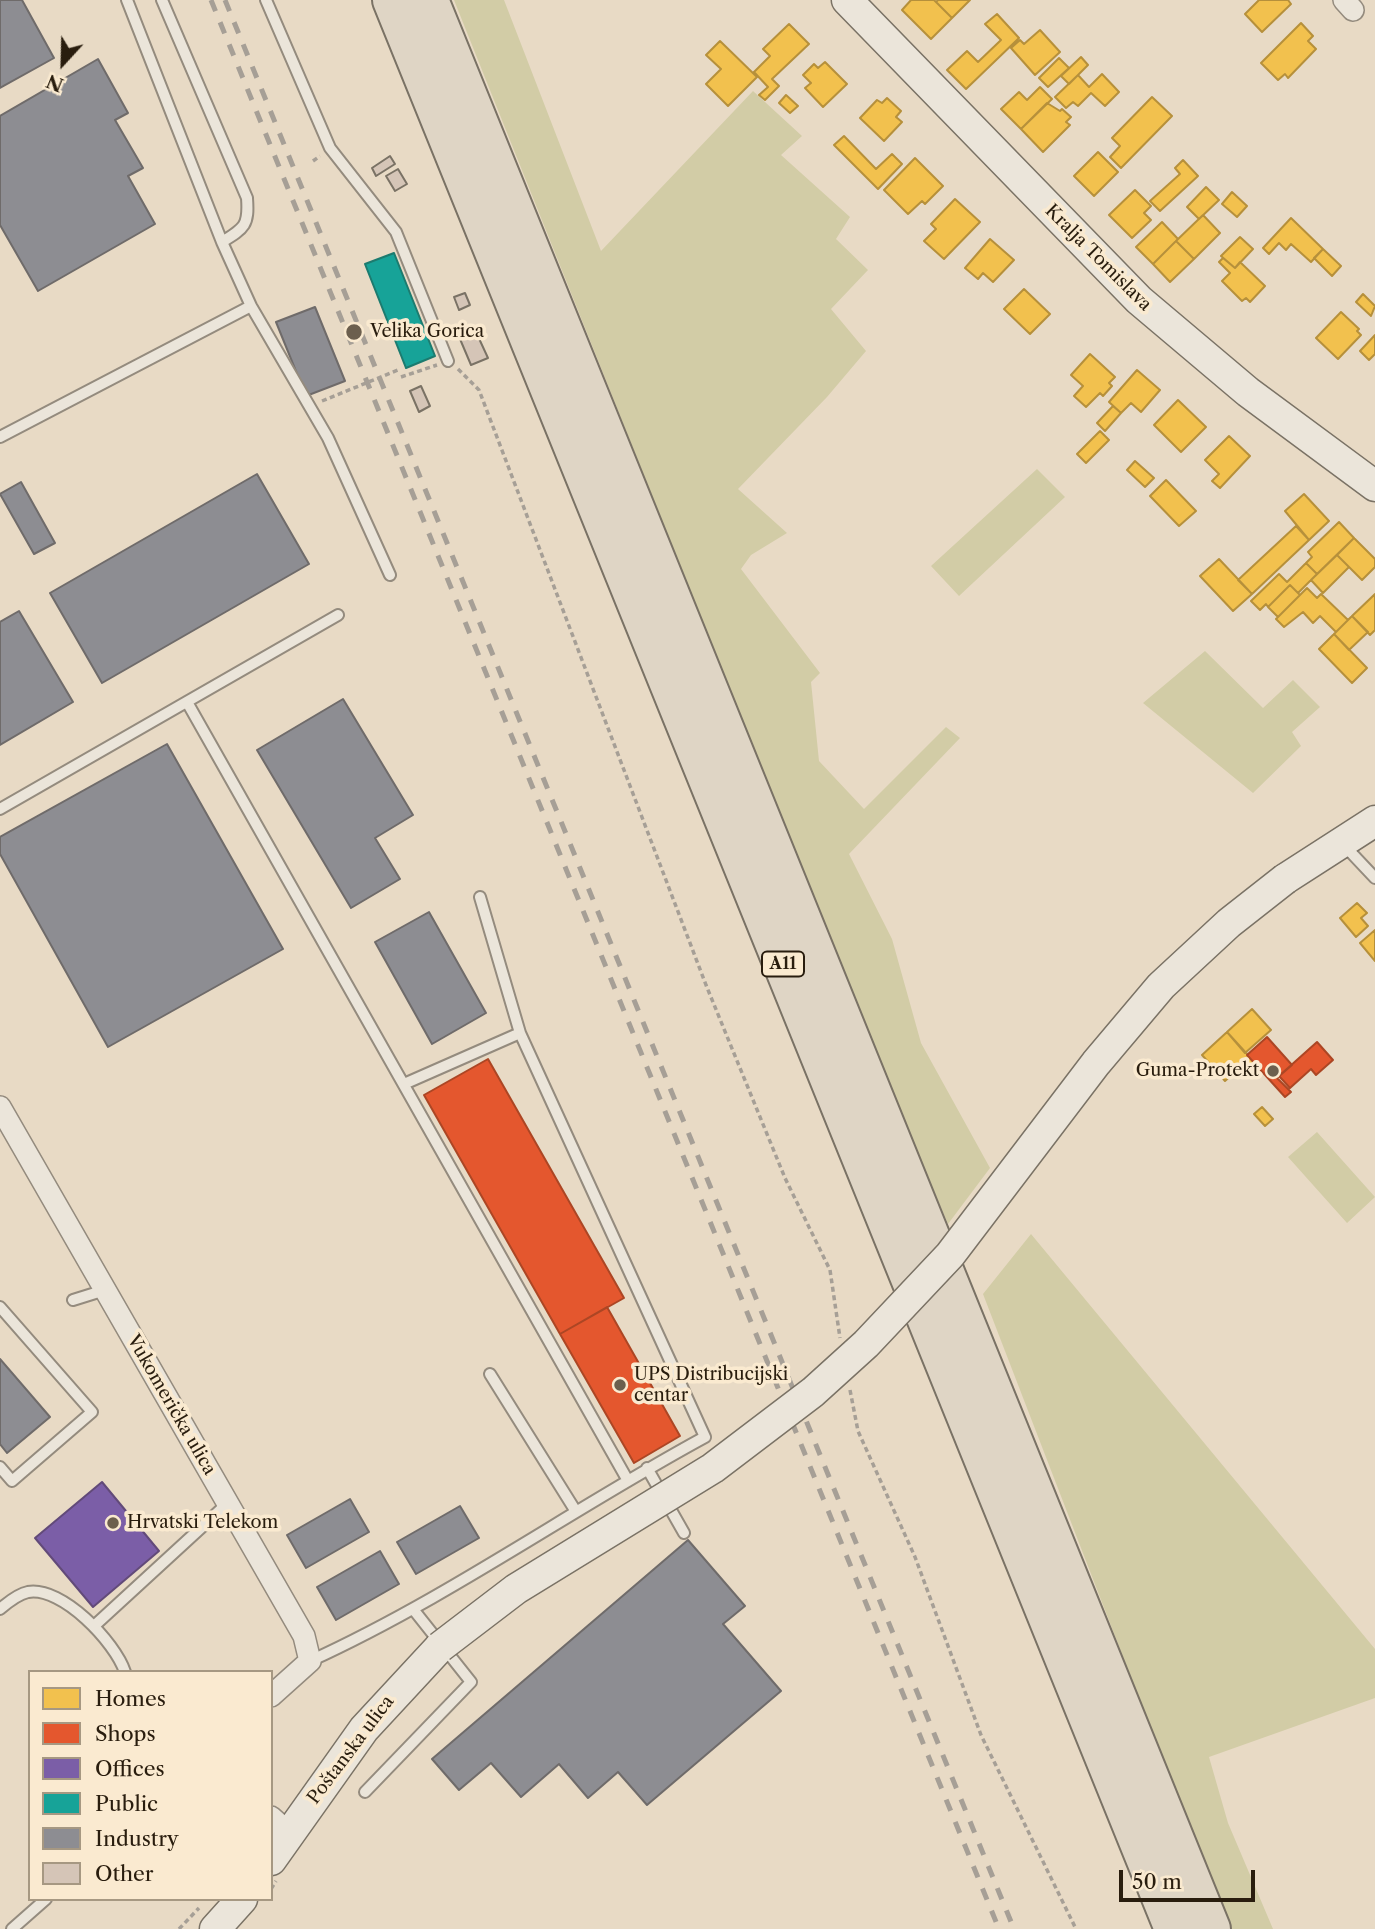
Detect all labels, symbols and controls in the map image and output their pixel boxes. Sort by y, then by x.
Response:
north arrow [28,28,98,98]
text: N [43,69,67,97]
street label: Kralja Tomislava [1040,200,1156,316]
place label: Velika Gorica [370,321,484,343]
marker: Velika Gorica [344,322,364,342]
road number: A11 [762,952,804,976]
place label: Guma-Protekt [1136,1060,1259,1082]
marker: Guma-Protekt [1265,1063,1281,1079]
street label: Vukomerička ulica [122,1331,220,1479]
place label: UPS Distribucijski centar [634,1364,788,1406]
marker: UPS Distribucijski centar [612,1377,628,1393]
place label: Hrvatski Telekom [127,1512,278,1534]
marker: Hrvatski Telekom [105,1515,121,1531]
legend [28,1670,273,1901]
text: Homes [95,1686,166,1711]
street label: Poštanska ulica [303,1691,399,1809]
text: Shops [95,1721,156,1746]
text: Offices [95,1756,165,1781]
text: Public [95,1791,158,1816]
text: Industry [95,1826,179,1851]
scale bar [1123,1856,1260,1900]
text: Other [95,1861,154,1886]
text: 50 m [1132,1869,1182,1894]

